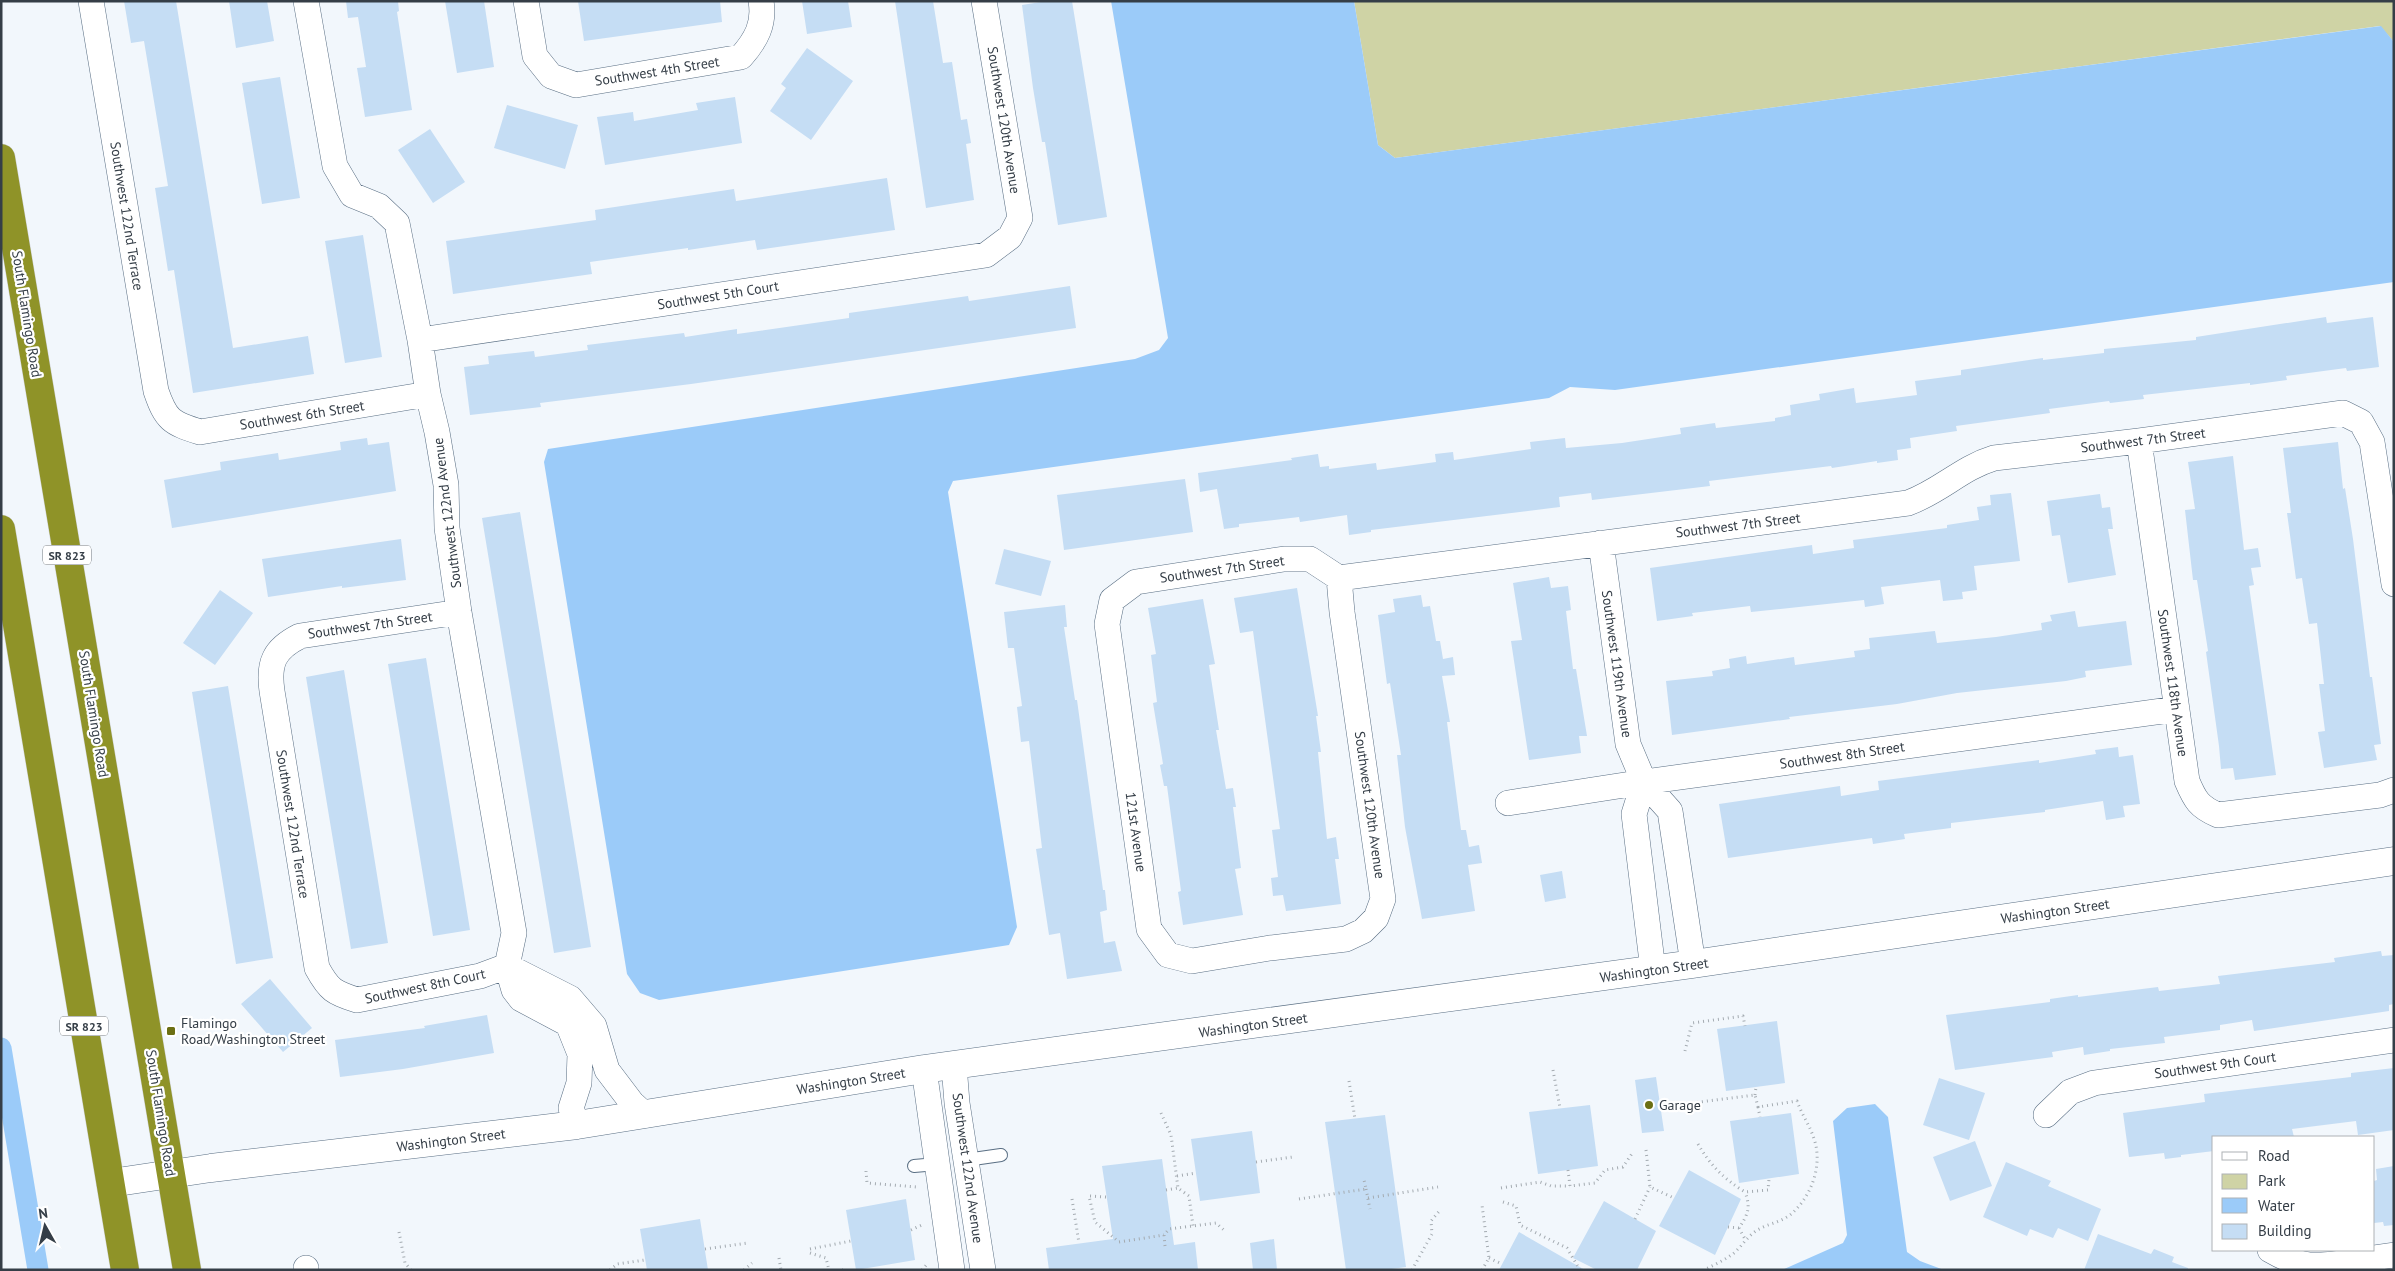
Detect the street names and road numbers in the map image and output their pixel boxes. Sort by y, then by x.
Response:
street label: Southwest 120th Avenue [983,45,1025,195]
street label: Southwest 4th Street [593,52,721,90]
street label: Southwest 122nd Terrace [106,140,148,292]
street label: South Flamingo Road [8,249,46,379]
street label: Southwest 5th Court [656,276,780,313]
street label: Southwest 6th Street [238,396,366,434]
street label: Southwest 7th Street [2080,423,2207,457]
street label: Southwest 122nd Avenue [429,437,465,589]
street label: Southwest 7th Street [1675,508,1802,542]
road number: SR 823 [43,546,91,564]
street label: Southwest 7th Street [1158,551,1286,587]
street label: Southwest 119th Avenue [1598,589,1636,739]
street label: Southwest 7th Street [306,607,434,643]
street label: Southwest 118th Avenue [2154,608,2192,758]
street label: South Flamingo Road [75,649,113,779]
street label: Southwest 120th Avenue [1351,730,1389,880]
street label: Southwest 8th Street [1778,737,1906,773]
street label: Southwest 122nd Terrace [272,748,314,900]
street label: 121st Avenue [1121,791,1151,873]
street label: Washington Street [1999,894,2111,928]
street label: Washington Street [1598,953,1710,987]
street label: Southwest 8th Court [363,964,487,1008]
street label: Washington Street [1197,1008,1309,1042]
road number: SR 823 [60,1016,108,1036]
street label: South Flamingo Road [142,1048,180,1178]
street label: Southwest 9th Court [2153,1048,2277,1082]
street label: Washington Street [795,1063,907,1098]
street label: Southwest 122nd Avenue [949,1092,987,1244]
street label: Washington Street [395,1124,507,1156]

